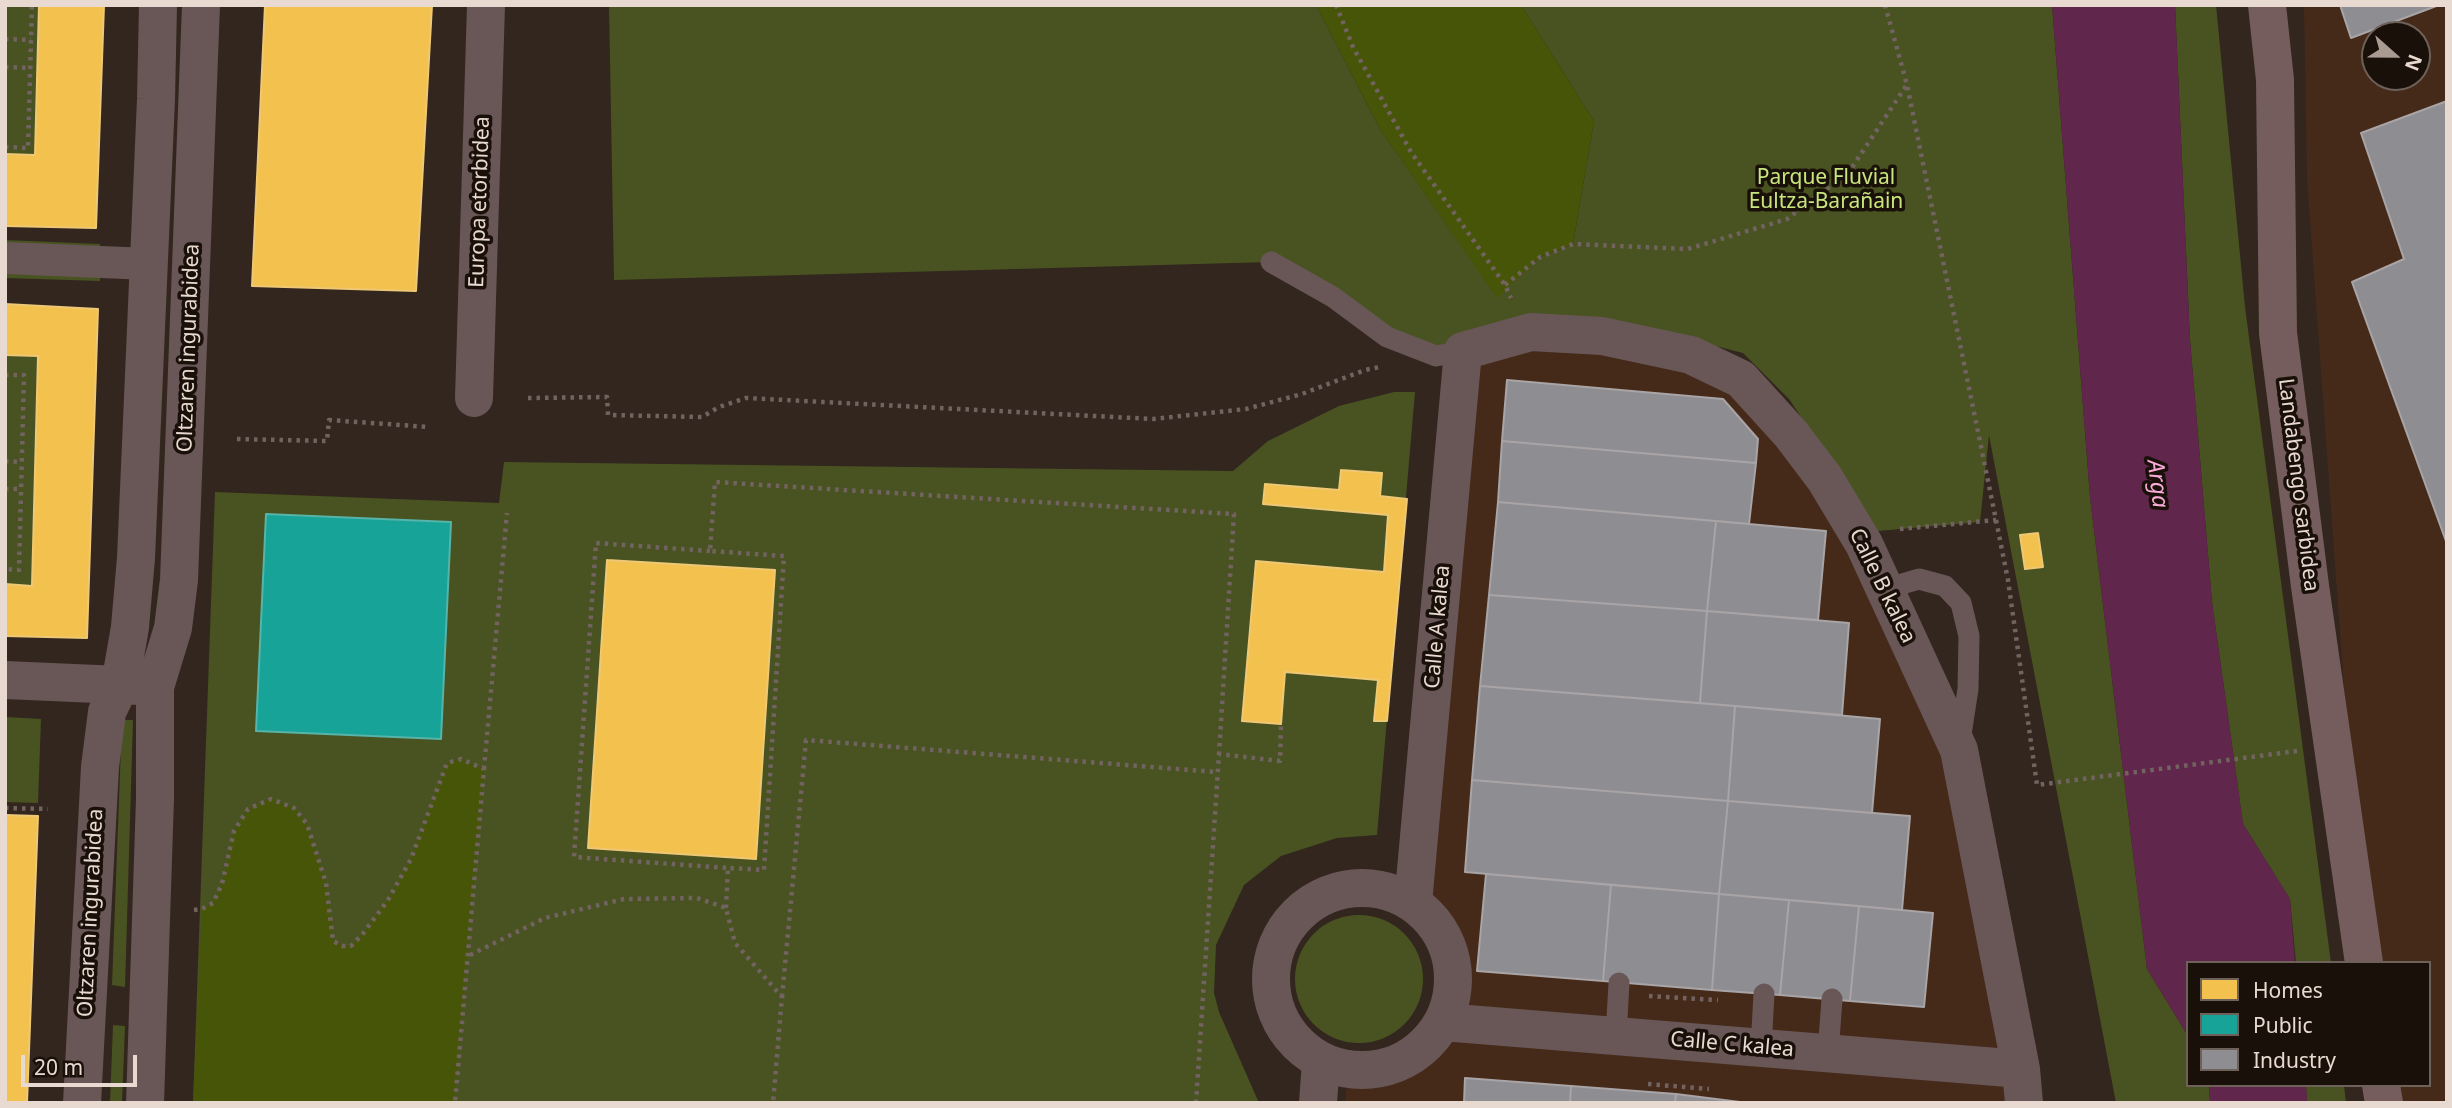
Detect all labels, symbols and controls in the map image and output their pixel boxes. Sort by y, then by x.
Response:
north arrow [2361,21,2431,91]
text: N [2399,51,2429,75]
street label: Europa etorbidea [464,116,496,288]
park label: Parque Fluvial Eultza-Barañain [1749,165,1903,215]
street label: Oltzaren ingurabidea [173,243,205,453]
street label: Landabengo sarbidea [2272,377,2324,593]
water label: Arga [2140,458,2174,510]
street label: Calle B kalea [1843,525,1921,647]
street label: Calle A kalea [1420,564,1456,690]
street label: Oltzaren ingurabidea [73,808,109,1018]
legend [2186,961,2431,1087]
text: Homes [2253,976,2323,1004]
text: Public [2253,1011,2313,1039]
street label: Calle C kalea [1669,1027,1795,1063]
scale bar [24,1042,140,1086]
text: Industry [2253,1046,2336,1074]
text: 20 m [34,1053,83,1081]

